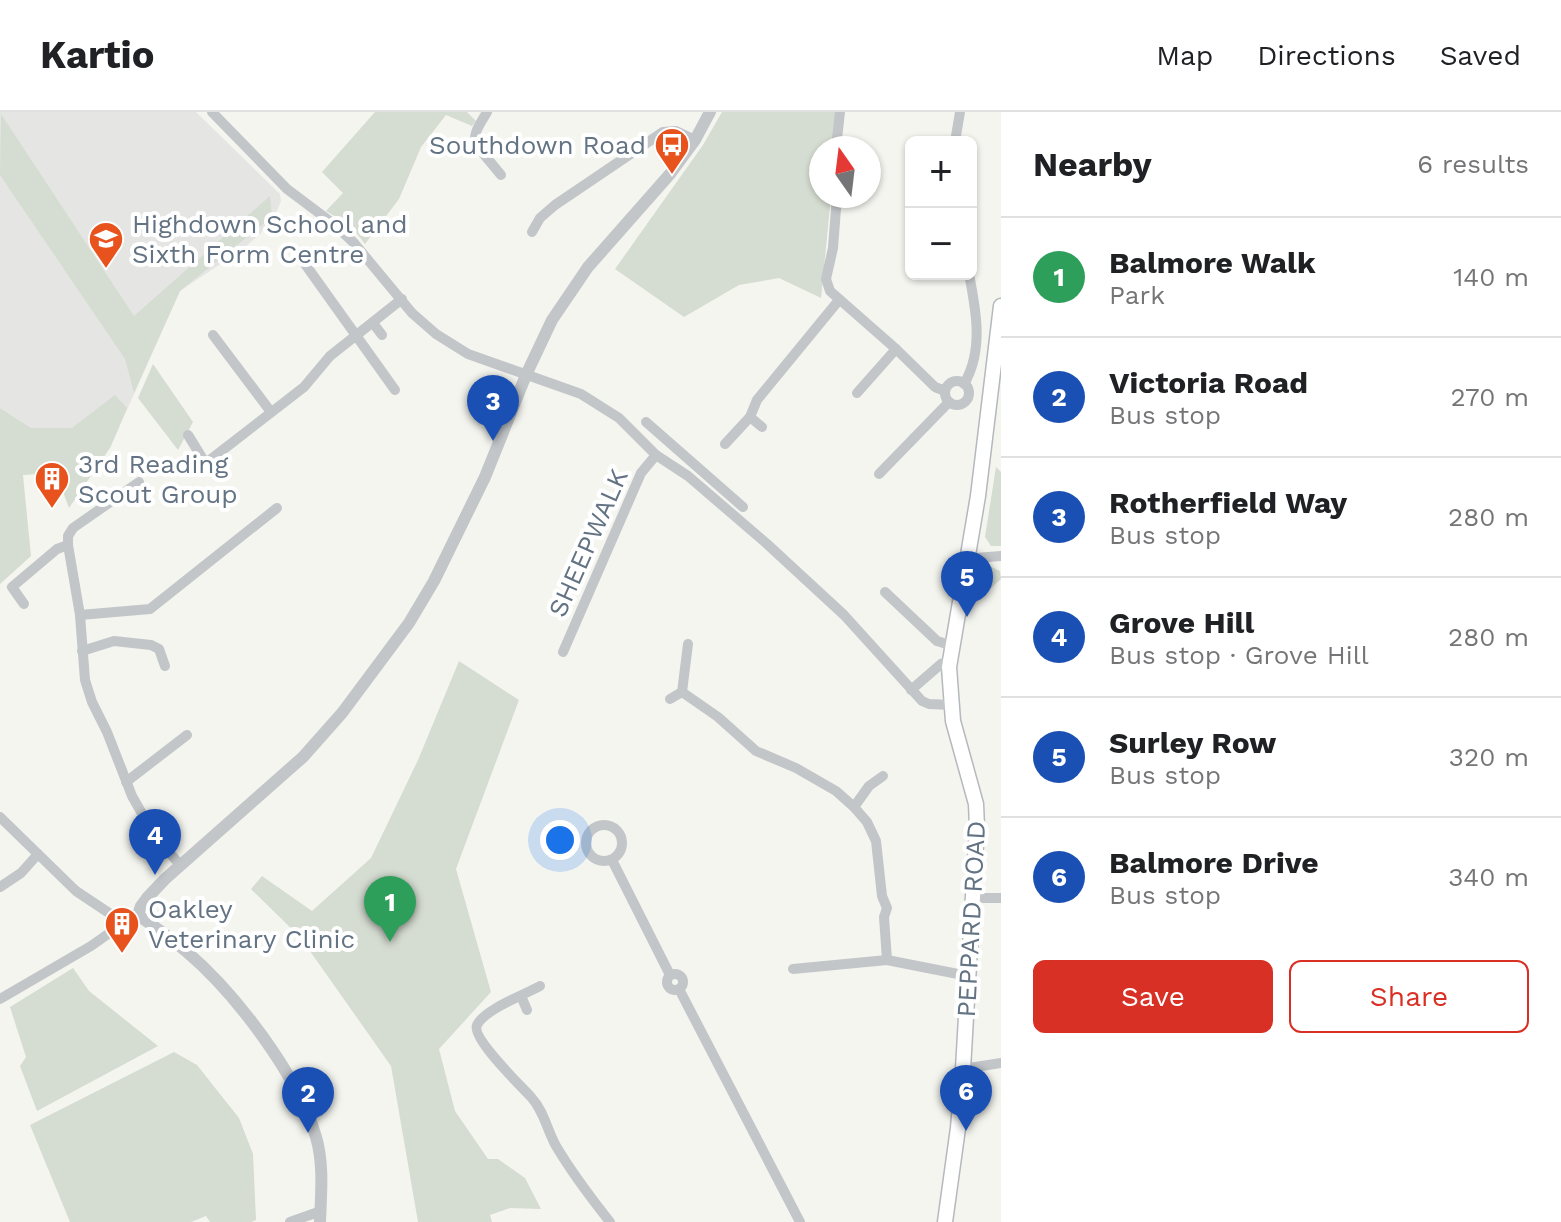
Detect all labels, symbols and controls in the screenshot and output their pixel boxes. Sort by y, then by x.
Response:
text: Kartio [40,33,154,77]
text: Map [1156,39,1213,72]
text: Directions [1257,39,1396,72]
text: Saved [1440,39,1521,72]
bus stop icon: Southdown Road [653,126,691,176]
place label: Southdown Road [429,130,646,160]
north arrow [809,136,881,208]
map controls [905,136,977,280]
button: + [905,136,977,208]
text: Nearby [1033,144,1152,184]
text: 6 results [1417,149,1529,179]
button: − [905,208,977,280]
place label: Highdown School and Sixth Form Centre [132,209,408,269]
school or university icon: Highdown School and Sixth Form Centre [87,220,125,270]
text: Balmore Walk [1109,245,1316,280]
text: 1 [1053,262,1065,292]
text: 140 m [1453,262,1529,292]
text: Park [1109,280,1165,310]
text: Victoria Road [1109,365,1308,400]
pin: 3 [467,375,519,441]
text: 2 [1051,382,1067,412]
text: 270 m [1450,382,1529,412]
text: Bus stop [1109,400,1221,430]
place label: 3rd Reading Scout Group [78,449,238,509]
building icon: 3rd Reading Scout Group [33,460,71,510]
street label: SHEEPWALK [542,465,634,621]
text: Rotherfield Way [1109,485,1347,520]
text: 3 [1051,502,1067,532]
text: 280 m [1448,502,1529,532]
text: Bus stop [1109,520,1221,550]
pin: 5 [941,551,993,617]
text: Grove Hill [1109,605,1254,640]
text: 4 [1051,622,1067,652]
text: 280 m [1448,622,1529,652]
text: Bus stop · Grove Hill [1109,640,1369,670]
text: Surley Row [1109,725,1276,760]
text: 5 [1051,742,1067,772]
text: 320 m [1449,742,1529,772]
text: Bus stop [1109,760,1221,790]
pin: 4 [129,809,181,875]
your location [540,820,580,860]
street label: PEPPARD ROAD [951,820,991,1018]
text: Balmore Drive [1109,845,1319,880]
text: 6 [1051,862,1067,892]
text: 340 m [1448,862,1529,892]
pin: 1 [364,876,416,942]
text: Bus stop [1109,880,1221,910]
place label: Oakley Veterinary Clinic [148,894,355,954]
building icon: Oakley Veterinary Clinic [103,905,141,955]
button: Save [1033,960,1273,1033]
button: Share [1289,960,1529,1033]
pin: 6 [940,1065,992,1131]
pin: 2 [282,1067,334,1133]

